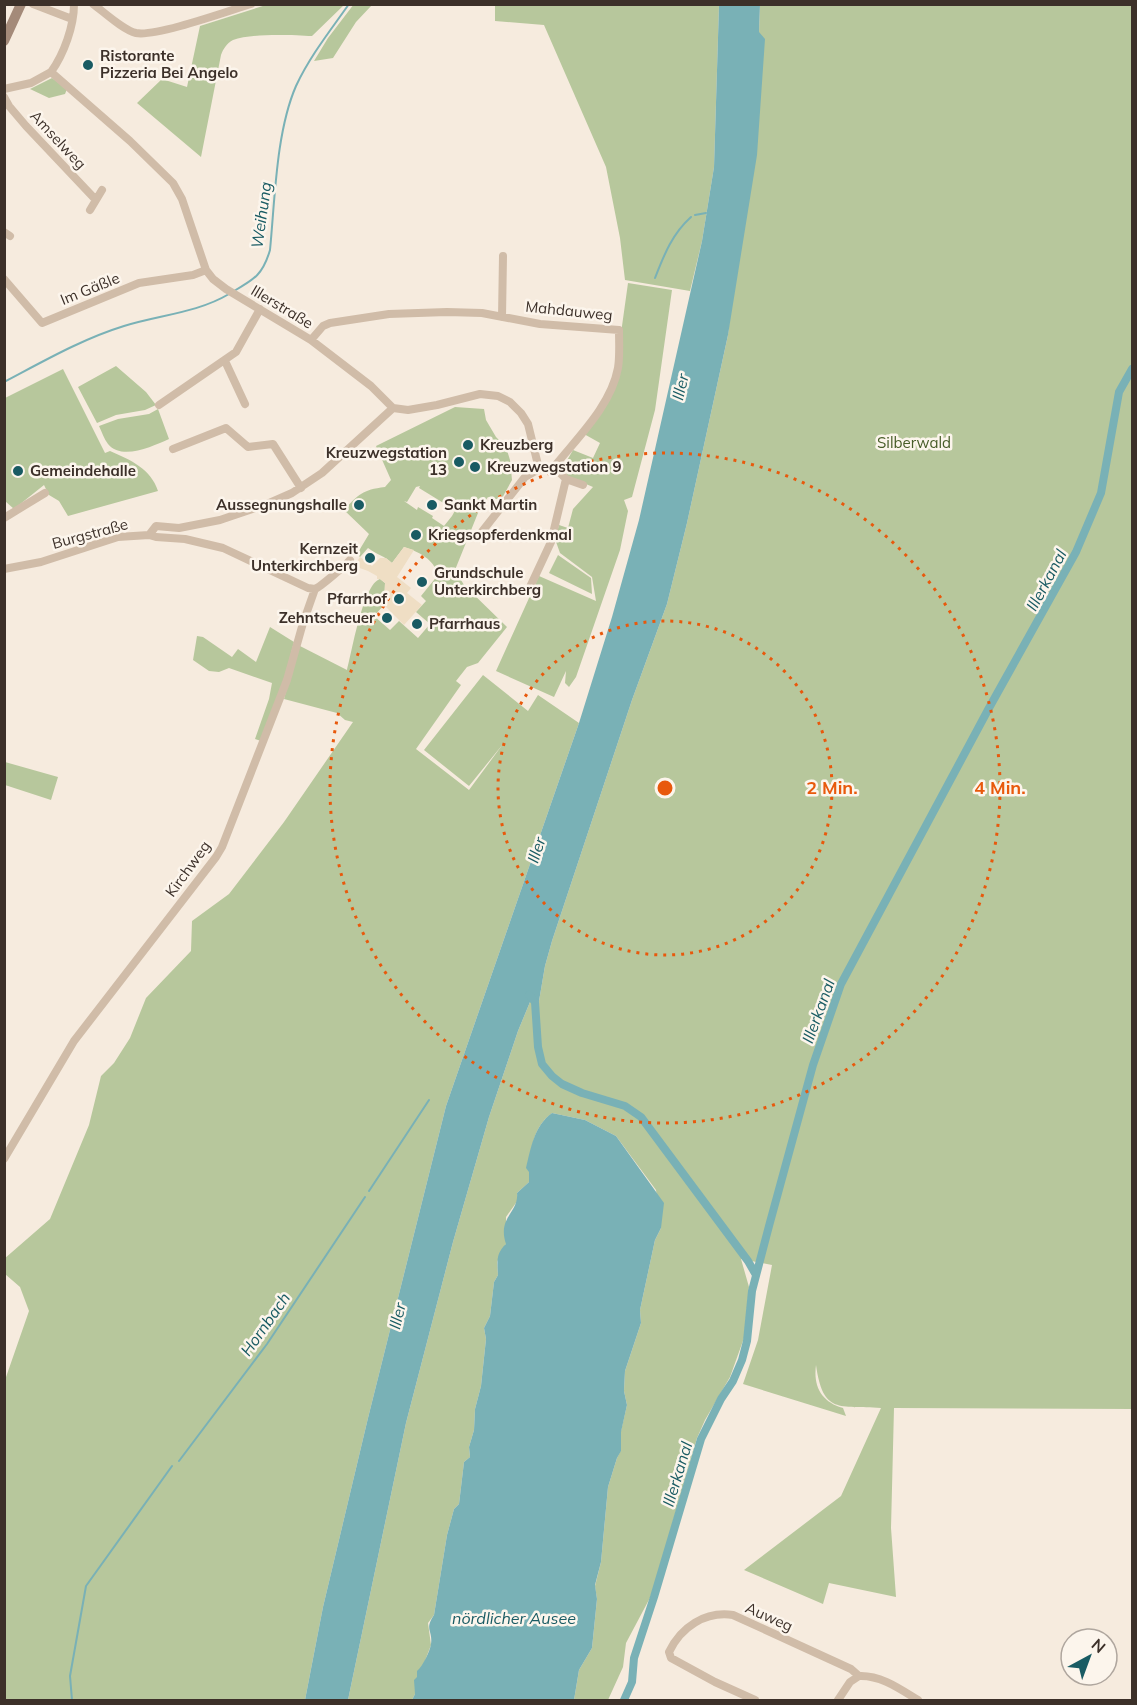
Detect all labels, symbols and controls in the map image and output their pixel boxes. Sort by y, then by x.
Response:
place label: Ristorante Pizzeria Bei Angelo [100,46,238,82]
marker: Ristorante Pizzeria Bei Angelo [81,58,95,72]
street label: Amselweg [26,106,90,173]
water label: Weihung [246,180,276,250]
street label: Im Gäßle [57,268,122,309]
street label: Illerstraße [248,281,317,333]
street label: Mahdauweg [525,296,614,325]
water label: Iller [667,371,693,402]
park label: Silberwald [877,433,951,452]
place label: Kreuzberg [480,435,553,454]
marker: Kreuzberg [461,438,475,452]
place label: Kreuzwegstation 13 [326,443,447,479]
marker: Kreuzwegstation 13 [452,455,466,469]
place label: Kreuzwegstation 9 [487,457,621,476]
marker: Kreuzwegstation 9 [468,460,482,474]
place label: Gemeindehalle [30,461,136,480]
marker: Gemeindehalle [11,464,25,478]
place label: Aussegnungshalle [216,495,347,514]
place label: Sankt Martin [444,495,537,514]
marker: Aussegnungshalle [352,498,366,512]
marker: Sankt Martin [425,498,439,512]
street label: Burgstraße [50,514,130,553]
place label: Kriegsopferdenkmal [428,525,572,544]
marker: Kriegsopferdenkmal [409,528,423,542]
place label: Kernzeit Unterkirchberg [251,539,358,575]
water label: Illerkanal [1021,546,1071,614]
marker: Kernzeit Unterkirchberg [363,551,377,565]
place label: Grundschule Unterkirchberg [434,563,541,599]
marker: Grundschule Unterkirchberg [415,575,429,589]
place label: Pfarrhof [327,589,387,608]
marker: Pfarrhof [392,592,406,606]
place label: Zehntscheuer [279,608,375,627]
marker: Zehntscheuer [380,611,394,625]
place label: Pfarrhaus [429,614,500,633]
marker: Pfarrhaus [410,617,424,631]
text: 2 Min. [806,776,858,799]
text: 4 Min. [974,776,1026,799]
centre of rings [655,778,675,798]
water label: Iller [522,833,550,866]
street label: Kirchweg [161,837,214,900]
water label: Illerkanal [797,976,839,1046]
water label: Hornbach [236,1288,294,1360]
water label: Iller [384,1300,410,1331]
water label: Illerkanal [658,1439,696,1509]
street label: Auweg [743,1598,796,1635]
water label: nördlicher Ausee [452,1608,576,1628]
north arrow [1059,1627,1119,1687]
text: N [1088,1634,1110,1657]

